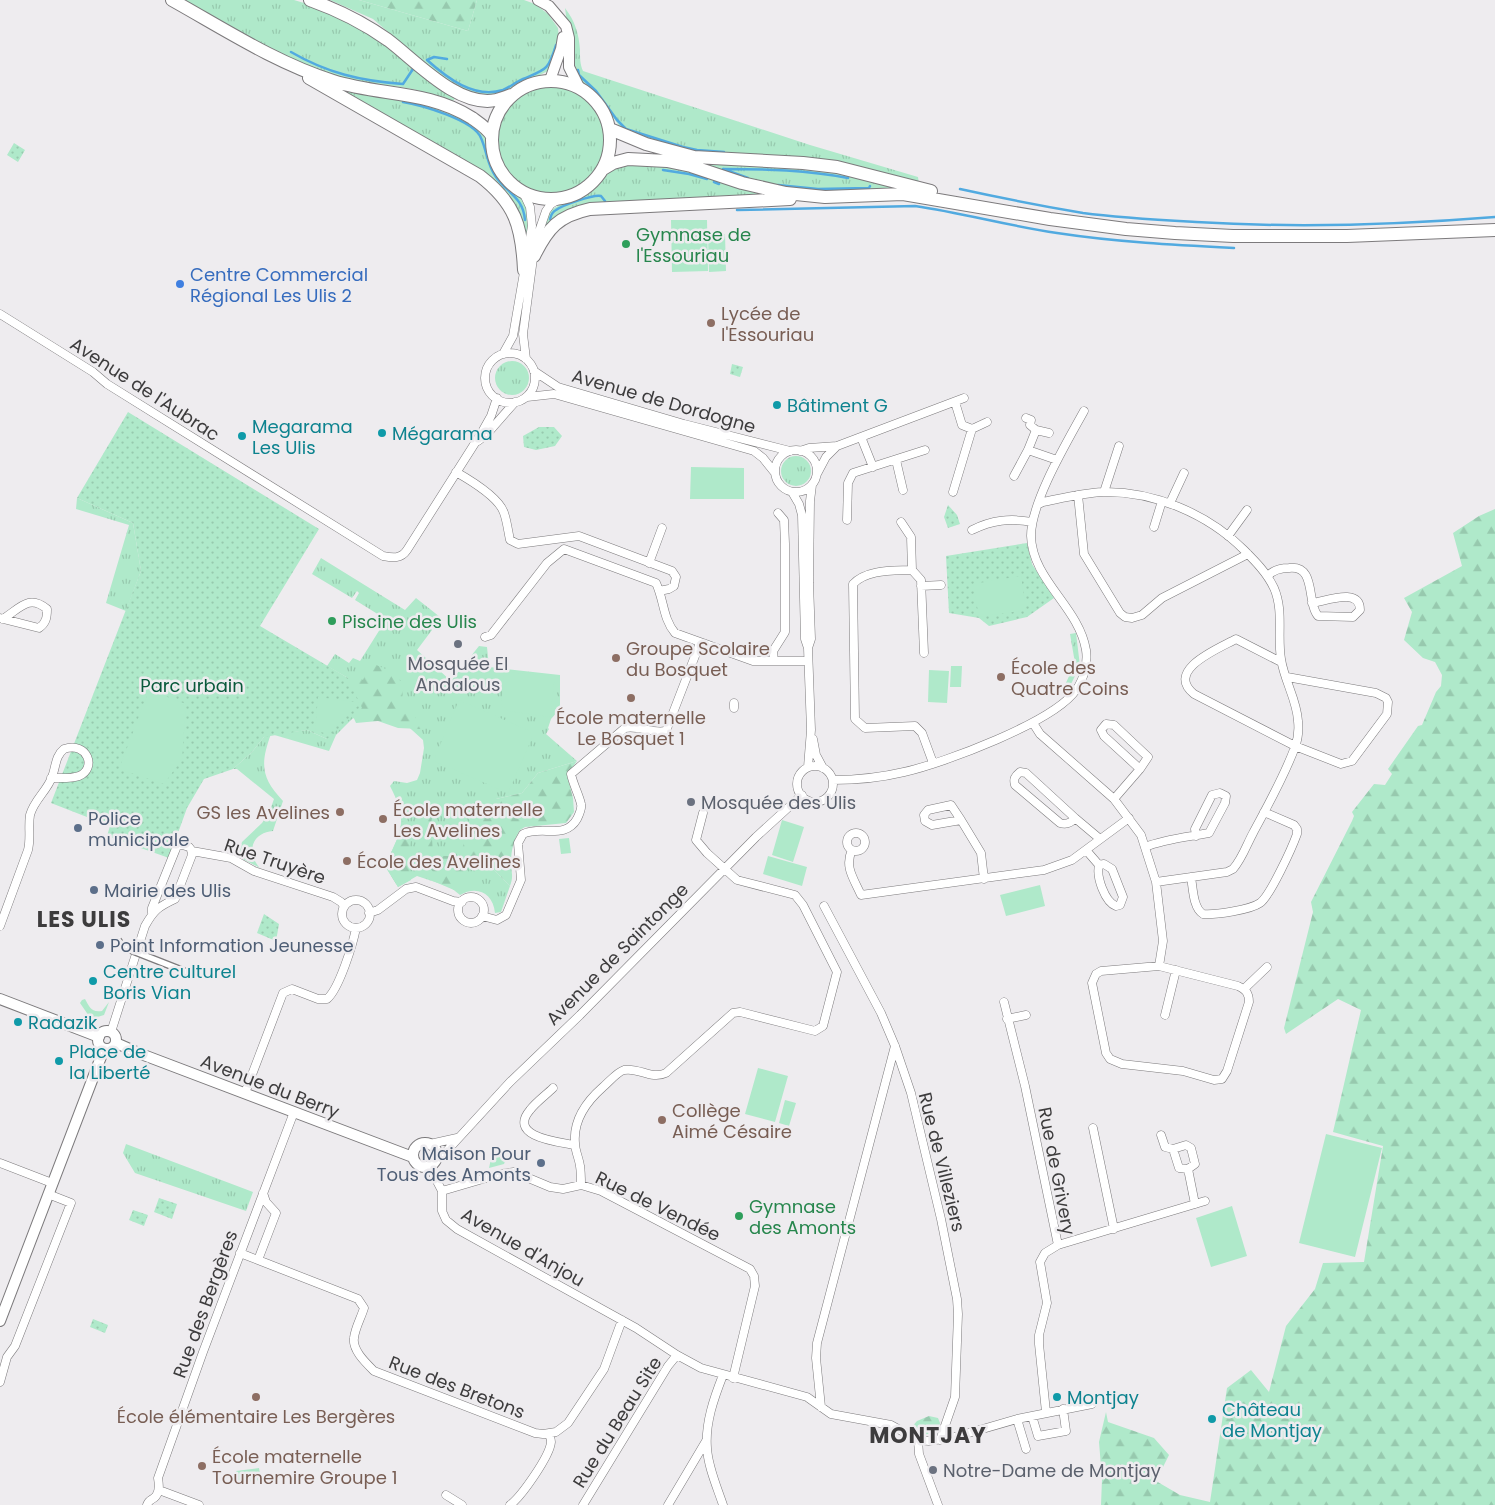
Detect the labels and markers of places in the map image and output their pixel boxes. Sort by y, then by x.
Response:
place label: Gymnase de l'Essouriau [636,222,751,268]
marker: Gymnase de l'Essouriau [620,238,632,250]
place label: Centre Commercial Régional Les Ulis 2 [190,262,368,308]
marker: Centre Commercial Régional Les Ulis 2 [174,278,186,290]
place label: Lycée de l'Essouriau [721,301,814,347]
marker: Lycée de l'Essouriau [705,317,717,329]
place label: Bâtiment G [787,393,888,418]
marker: Bâtiment G [771,399,783,411]
place label: Megarama Les Ulis [252,414,353,460]
place label: Mégarama [392,421,493,446]
marker: Mégarama [376,427,388,439]
marker: Megarama Les Ulis [236,430,248,442]
place label: Piscine des Ulis [342,609,477,634]
marker: Piscine des Ulis [326,615,338,627]
place label: Groupe Scolaire du Bosquet [626,636,770,682]
marker: Mosquée El Andalous [452,638,464,650]
place label: Mosquée El Andalous [408,651,508,697]
marker: Groupe Scolaire du Bosquet [610,652,622,664]
place label: École des Quatre Coins [1011,655,1129,701]
marker: École des Quatre Coins [995,671,1007,683]
marker: École maternelle Le Bosquet 1 [625,692,637,704]
place label: École maternelle Le Bosquet 1 [556,705,706,751]
place label: Mosquée des Ulis [701,790,856,815]
marker: Mosquée des Ulis [685,796,697,808]
place label: École maternelle Les Avelines [393,797,543,843]
place label: GS les Avelines [197,800,330,825]
place label: Police municipale [88,806,189,852]
marker: GS les Avelines [334,806,346,818]
marker: École maternelle Les Avelines [377,813,389,825]
marker: Police municipale [72,822,84,834]
place label: École des Avelines [357,849,521,874]
marker: École des Avelines [341,855,353,867]
place label: Mairie des Ulis [104,878,231,903]
marker: Mairie des Ulis [88,884,100,896]
place label: Point Information Jeunesse [110,933,354,958]
marker: Point Information Jeunesse [94,939,106,951]
place label: Centre culturel Boris Vian [103,959,236,1005]
marker: Centre culturel Boris Vian [87,975,99,987]
place label: Radazik [28,1010,98,1035]
marker: Radazik [12,1016,24,1028]
place label: Place de la Liberté [69,1039,150,1085]
marker: Place de la Liberté [53,1055,65,1067]
place label: Collège Aimé Césaire [672,1098,792,1144]
marker: Collège Aimé Césaire [656,1114,668,1126]
place label: Maison Pour Tous des Amonts [377,1141,531,1187]
marker: Maison Pour Tous des Amonts [535,1157,547,1169]
place label: Gymnase des Amonts [749,1194,856,1240]
marker: Gymnase des Amonts [733,1210,745,1222]
place label: Montjay [1067,1385,1139,1410]
marker: École élémentaire Les Bergères [250,1391,262,1403]
marker: Montjay [1051,1391,1063,1403]
place label: Château de Montjay [1222,1397,1322,1443]
place label: École élémentaire Les Bergères [117,1404,395,1429]
marker: Château de Montjay [1206,1413,1218,1425]
place label: École maternelle Tournemire Groupe 1 [212,1444,397,1490]
place label: Notre-Dame de Montjay [943,1458,1161,1483]
marker: École maternelle Tournemire Groupe 1 [196,1460,208,1472]
marker: Notre-Dame de Montjay [927,1464,939,1476]

